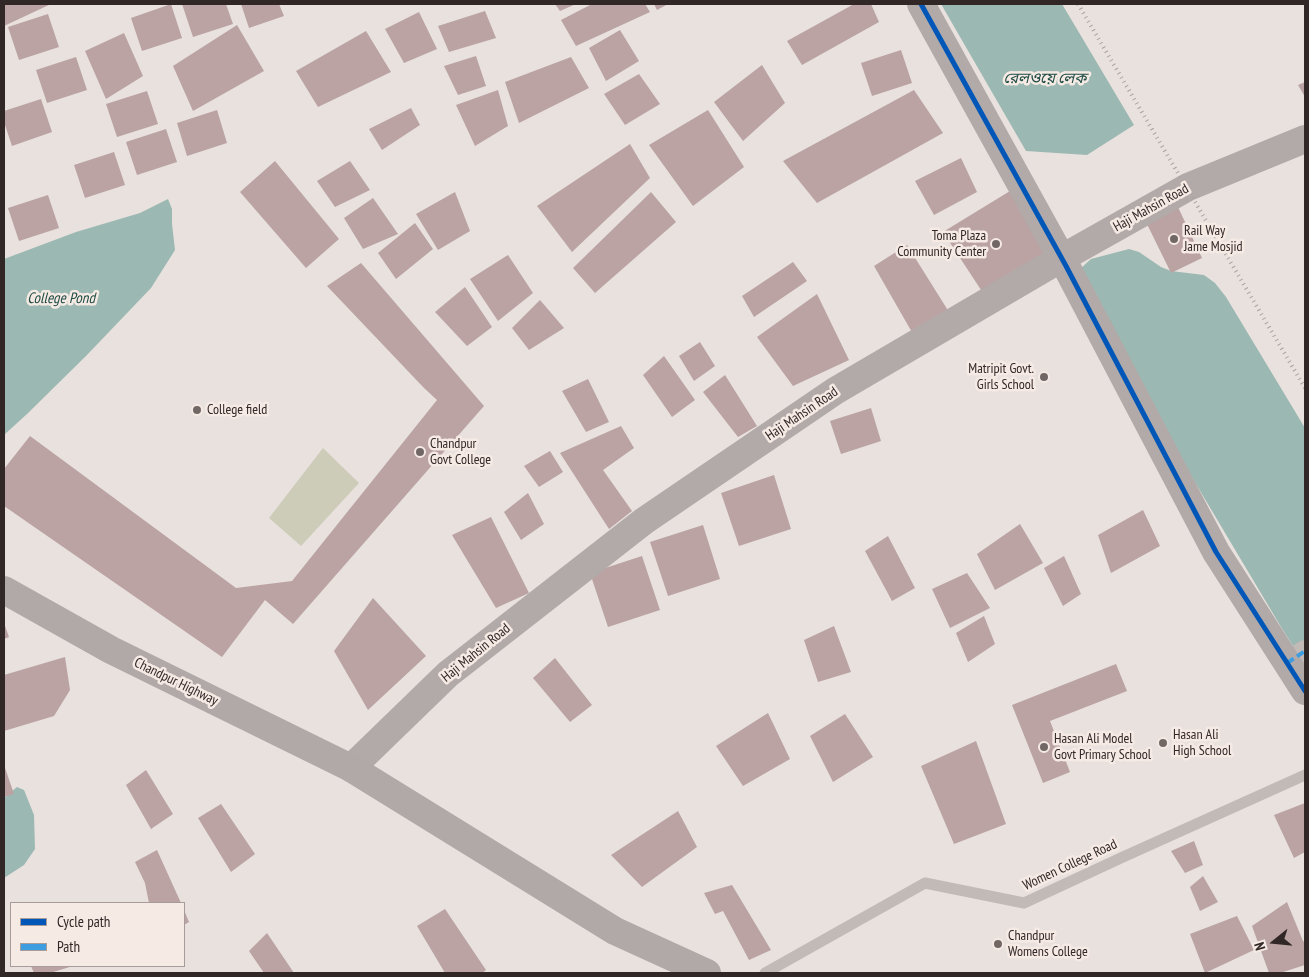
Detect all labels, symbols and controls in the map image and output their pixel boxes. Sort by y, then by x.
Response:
water label: রেলওয়ে লেক [1004,70,1086,88]
street label: Haji Mahsin Road [1110,180,1192,236]
place label: Rail Way Jame Mosjid [1184,223,1243,256]
place label: Toma Plaza Community Center [897,228,986,260]
marker: Rail Way Jame Mosjid [1168,233,1180,245]
marker: Toma Plaza Community Center [990,238,1002,250]
water label: College Pond [27,290,95,308]
place label: Matripit Govt. Girls School [968,361,1034,394]
marker: Matripit Govt. Girls School [1038,371,1050,383]
street label: Haji Mahsin Road [763,384,841,444]
place label: College field [207,402,267,418]
marker: College field [191,404,203,416]
place label: Chandpur Govt College [430,436,491,468]
marker: Chandpur Govt College [414,446,426,458]
street label: Haji Mahsin Road [438,620,514,686]
street label: Chandpur Highway [131,654,221,710]
place label: Hasan Ali High School [1173,727,1231,760]
place label: Hasan Ali Model Govt Primary School [1054,731,1151,764]
marker: Hasan Ali High School [1157,737,1169,749]
marker: Hasan Ali Model Govt Primary School [1038,741,1050,753]
street label: Women College Road [1020,836,1120,894]
legend [10,902,185,967]
text: Cycle path [57,912,110,931]
north arrow [1249,917,1299,967]
place label: Chandpur Womens College [1008,928,1088,960]
text: Path [57,937,80,956]
marker: Chandpur Womens College [992,938,1004,950]
text: N [1250,940,1269,953]

